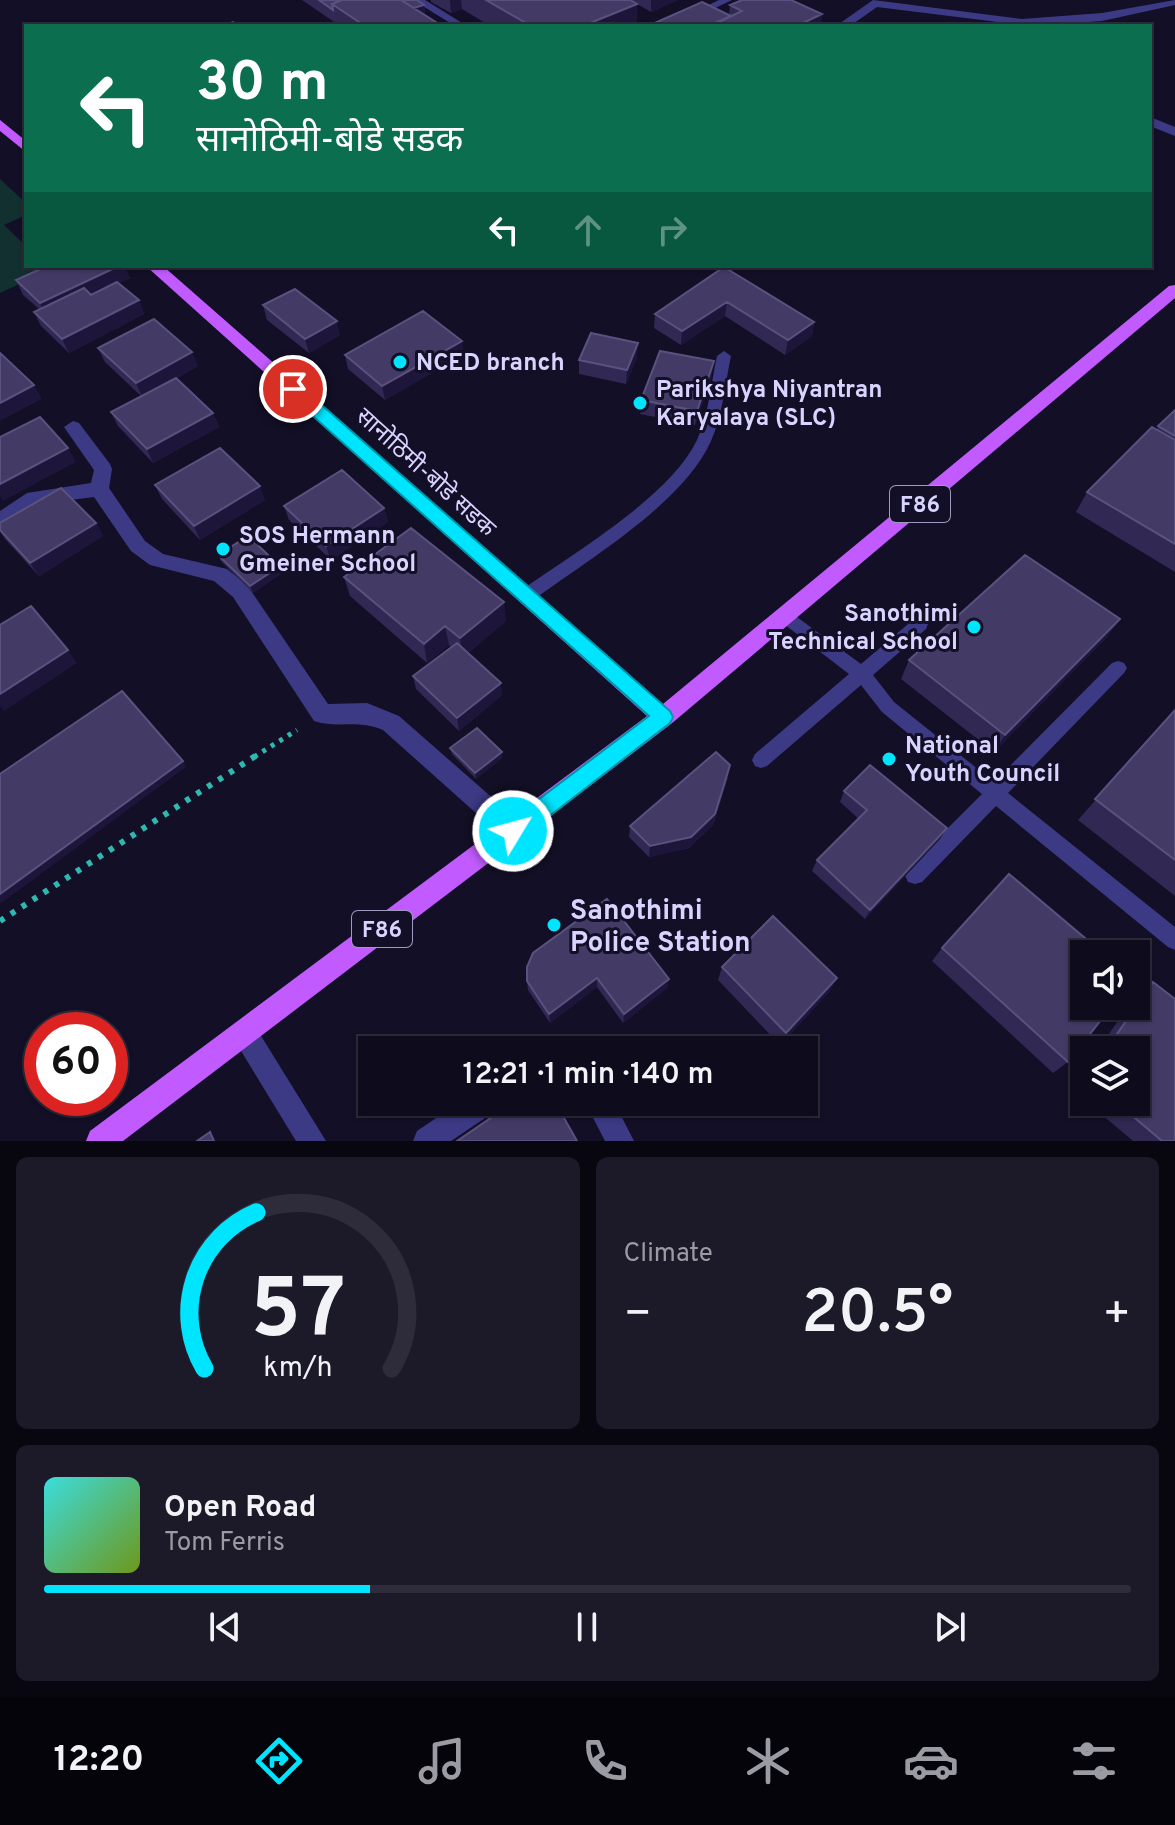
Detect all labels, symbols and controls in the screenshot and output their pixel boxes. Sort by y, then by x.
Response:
text: 30 m [196,50,329,120]
icon: left [64,56,168,160]
text: सानोठिमी-बोडे सडक [196,119,463,165]
icon: left [482,208,526,252]
icon: ahead [566,208,610,252]
icon: right [650,208,694,252]
place label: NCED branch [416,349,565,379]
marker: NCED branch [391,353,409,371]
pin [259,355,327,423]
icon: arrive [271,367,315,411]
place label: Parikshya Niyantran Karyalaya (SLC) [656,376,882,434]
marker: Parikshya Niyantran Karyalaya (SLC) [631,394,649,412]
street label: सानोठिमी-बोडे सडक [348,402,502,545]
road number: F86 [890,486,950,522]
place label: SOS Hermann Gmeiner School [239,522,416,580]
marker: SOS Hermann Gmeiner School [214,540,232,558]
place label: Sanothimi Technical School [768,600,958,658]
marker: Sanothimi Technical School [965,618,983,636]
place label: National Youth Council [905,732,1060,790]
marker: National Youth Council [880,750,898,768]
position arrow [471,789,555,873]
place label: Sanothimi Police Station [570,894,751,962]
road number: F86 [352,911,412,947]
marker: Sanothimi Police Station [545,916,563,934]
map controls [1070,940,1150,1116]
button: sound [1070,940,1150,1020]
speed limit sign: 60 [24,1012,128,1116]
button: layers [1070,1036,1150,1116]
text: 12:21 · 1 min · 140 m [463,1057,713,1094]
text: Climate [624,1238,713,1271]
text: 57 [250,1262,346,1367]
text: 20.5° [801,1278,953,1354]
text: − [624,1288,652,1344]
text: + [1103,1288,1131,1344]
text: km/h [263,1351,332,1387]
text: Open Road [164,1490,316,1527]
text: Tom Ferris [164,1527,285,1560]
icon: previous [203,1605,247,1649]
icon: pause [565,1605,609,1649]
icon: next [928,1605,972,1649]
icon: directions [251,1733,307,1789]
icon: music [414,1733,470,1789]
icon: phone [577,1733,633,1789]
icon: climate [740,1733,796,1789]
icon: car [903,1733,959,1789]
icon: filters [1066,1733,1122,1789]
text: 12:20 [53,1738,144,1784]

